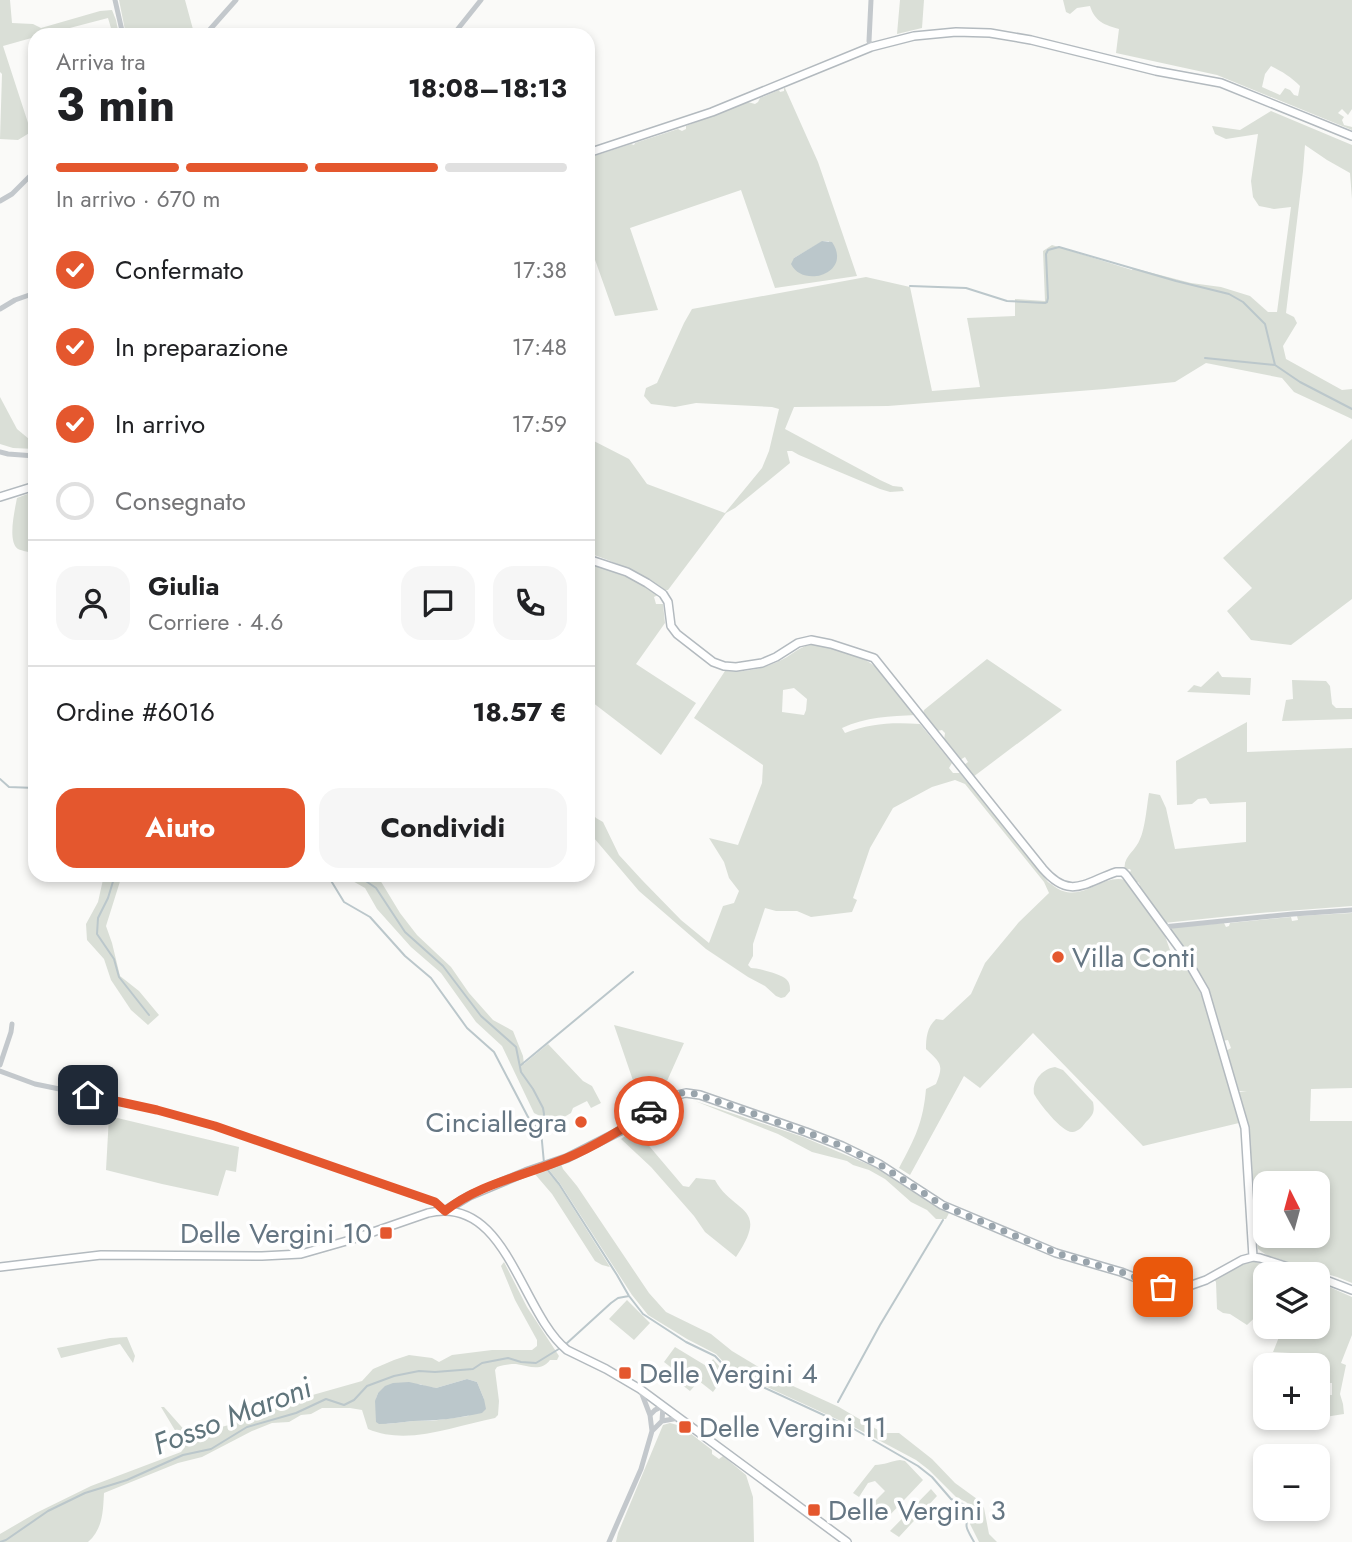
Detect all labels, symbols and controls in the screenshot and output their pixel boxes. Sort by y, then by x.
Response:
text: Arriva tra [56,45,146,79]
text: 18:08–18:13 [408,69,567,107]
text: 3 min [56,72,175,138]
text: In arrivo · 670 m [56,182,220,216]
icon: check [56,251,94,289]
text: Confermato [115,251,244,289]
text: 17:38 [513,253,567,287]
icon: check [56,328,94,366]
text: In preparazione [115,328,288,366]
text: 17:48 [512,330,567,364]
icon: check [56,405,94,443]
text: In arrivo [115,405,205,443]
text: 17:59 [511,407,567,441]
text: Consegnato [115,482,246,520]
button: person [56,566,130,640]
button: chat [401,566,475,640]
button: phone [493,566,567,640]
text: Giulia [148,567,220,605]
text: Corriere · 4.6 [148,605,284,639]
text: Ordine #6016 [56,693,215,731]
text: 18.57 € [472,693,567,731]
button: Aiuto [56,788,305,868]
button: Condividi [319,788,567,868]
place label: Villa Conti [1072,937,1196,978]
marker: Villa Conti [1050,949,1066,965]
pin [58,1065,118,1125]
icon: home [69,1076,107,1114]
courier [614,1076,684,1146]
icon: car [630,1092,668,1130]
place label: Cinciallegra [425,1102,567,1143]
marker: Cinciallegra [573,1114,589,1130]
north arrow [1253,1171,1330,1248]
map controls [1253,1171,1330,1521]
place label: Delle Vergini 10 [180,1213,372,1254]
marker: Delle Vergini 10 [378,1225,394,1241]
pin [1133,1257,1193,1317]
button: layers [1253,1262,1330,1339]
icon: bag [1144,1268,1182,1306]
place label: Delle Vergini 4 [639,1353,818,1394]
button: + [1253,1353,1330,1430]
water label: Fosso Maroni [146,1365,318,1465]
marker: Delle Vergini 4 [617,1365,633,1381]
place label: Delle Vergini 11 [699,1407,887,1448]
marker: Delle Vergini 11 [677,1419,693,1435]
button: − [1253,1444,1330,1521]
place label: Delle Vergini 3 [828,1490,1006,1531]
marker: Delle Vergini 3 [806,1502,822,1518]

